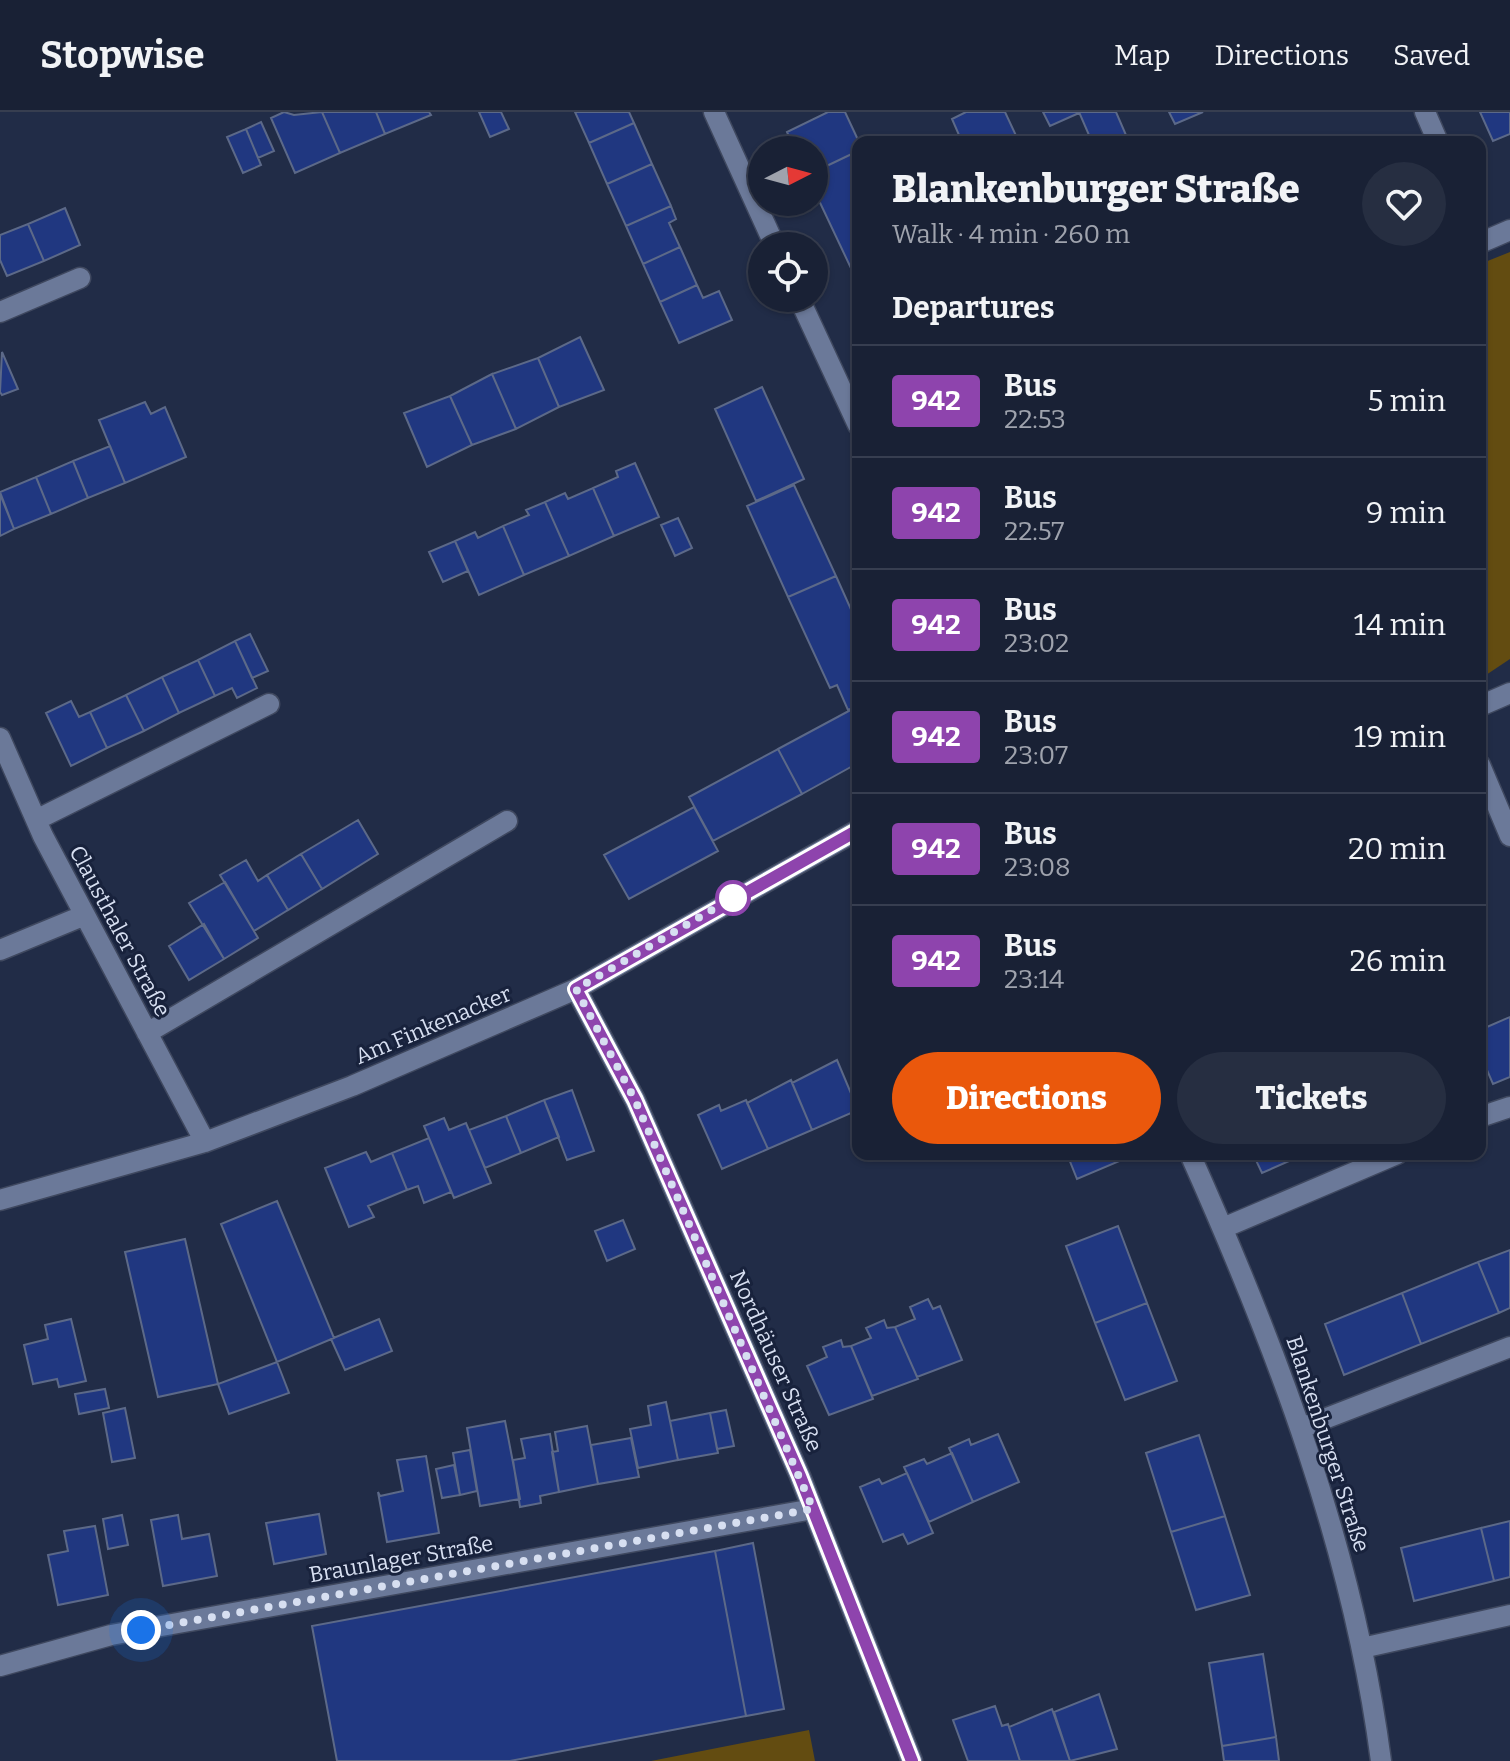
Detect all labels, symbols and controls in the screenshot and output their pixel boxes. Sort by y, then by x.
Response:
text: Stopwise [40,32,205,78]
text: Map [1114,39,1170,72]
text: Directions [1214,39,1349,72]
text: Saved [1393,39,1470,72]
north arrow [748,136,828,216]
map controls [748,136,828,312]
button: heart [1362,162,1446,246]
text: Blankenburger Straße [892,166,1300,212]
text: Walk · 4 min · 260 m [892,219,1130,250]
button: locate [748,232,828,312]
text: Departures [892,290,1055,326]
text: Bus [1004,368,1057,404]
text: 5 min [1367,383,1446,419]
text: 942 [911,384,961,417]
text: 22:53 [1004,404,1066,435]
text: Bus [1004,480,1057,516]
text: 9 min [1366,495,1446,531]
text: 942 [911,496,961,529]
text: 22:57 [1004,516,1064,547]
text: Bus [1004,592,1057,628]
text: 14 min [1354,607,1446,643]
text: 942 [911,608,961,641]
text: 23:02 [1004,628,1069,659]
text: Bus [1004,704,1057,740]
text: 19 min [1354,719,1446,755]
text: 942 [911,720,961,753]
text: 23:07 [1004,740,1068,771]
text: Bus [1004,816,1057,852]
text: 20 min [1348,831,1446,867]
text: 942 [911,832,961,865]
street label: Clausthaler Straße [64,841,176,1021]
text: 23:08 [1004,852,1071,883]
unlabelled marker [716,881,750,915]
text: Bus [1004,928,1057,964]
text: 26 min [1350,943,1446,979]
text: 942 [911,944,961,977]
text: 23:14 [1004,964,1064,995]
street label: Am Finkenacker [351,980,515,1070]
button: Directions [892,1052,1161,1144]
button: Tickets [1177,1052,1446,1144]
street label: Nordhäuser Straße [724,1266,828,1456]
street label: Blankenburger Straße [1280,1333,1376,1555]
street label: Braunlager Straße [307,1529,495,1589]
your location [121,1610,161,1650]

